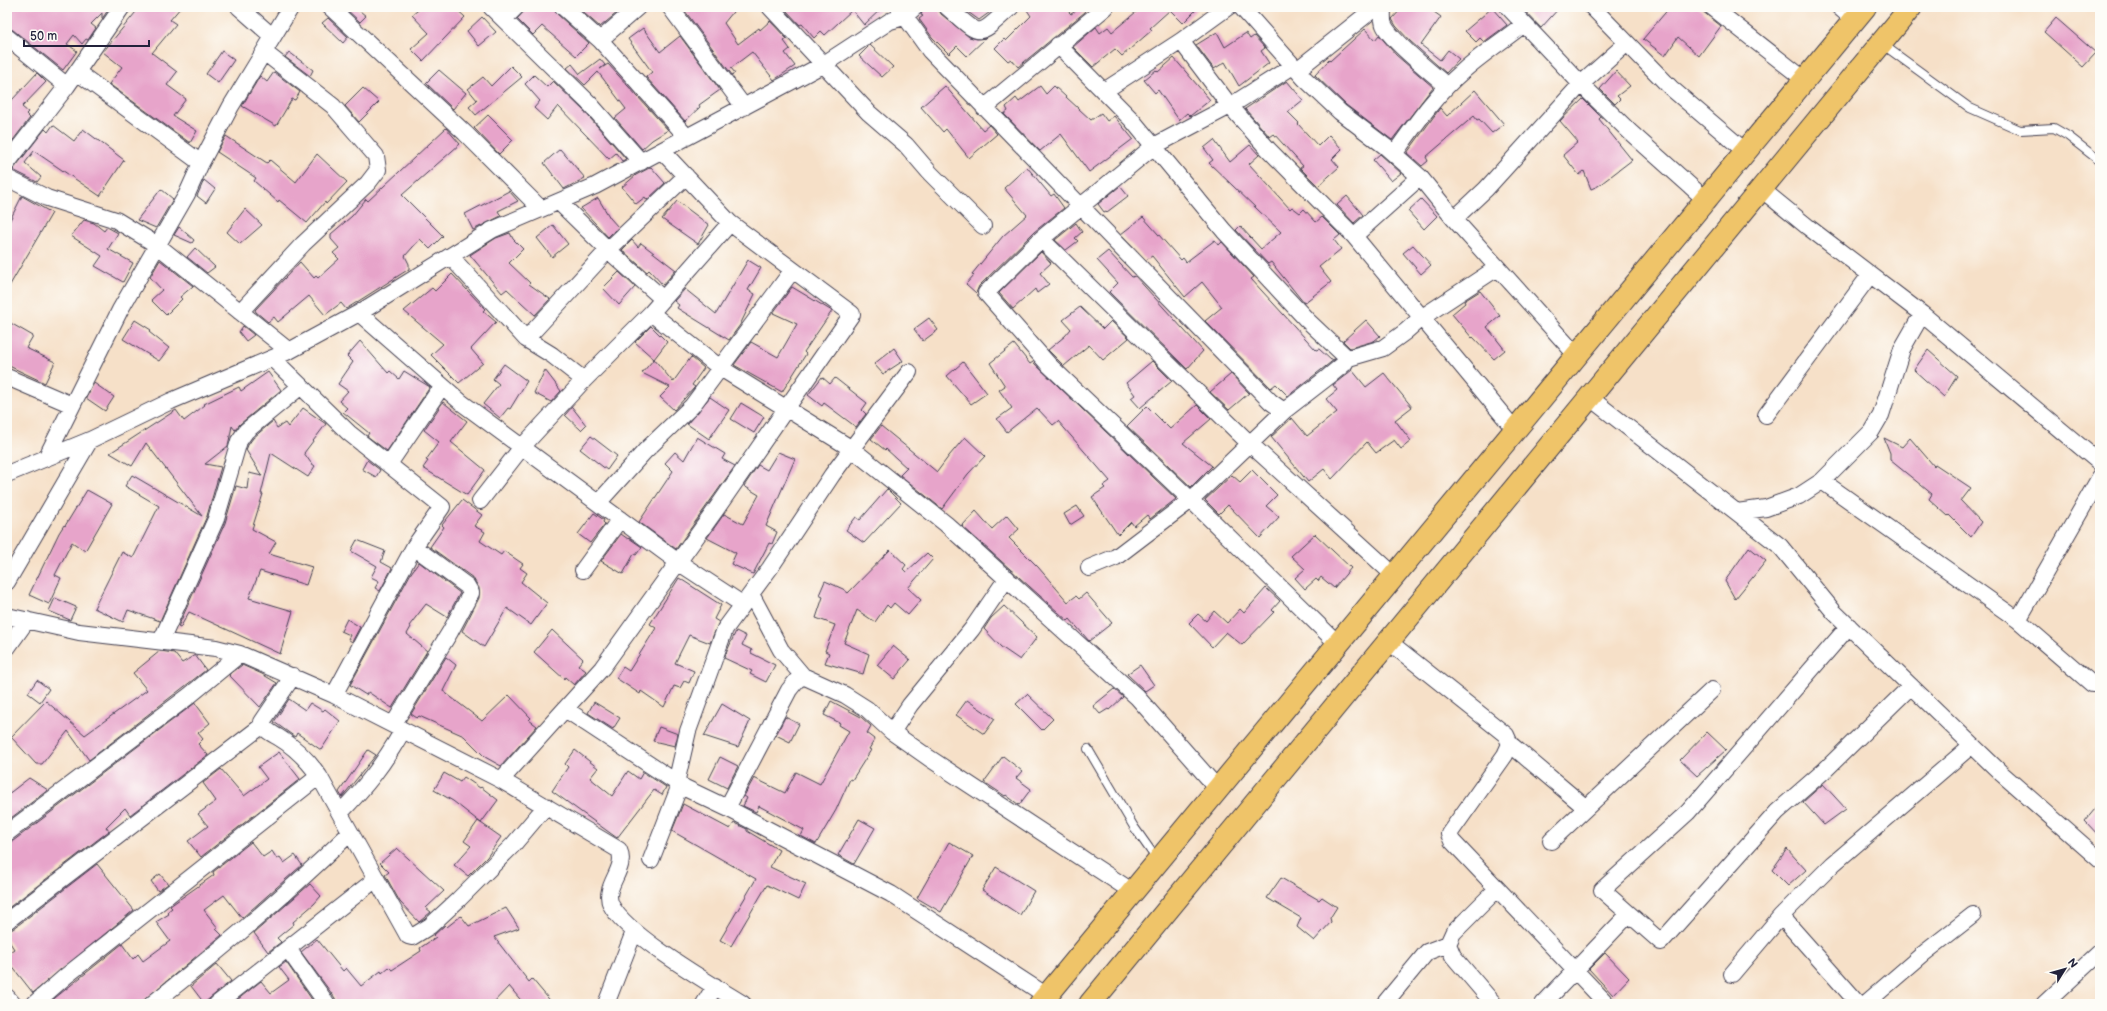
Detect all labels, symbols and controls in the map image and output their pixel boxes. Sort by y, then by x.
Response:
scale bar [24,22,149,48]
text: 50 m [30,29,57,44]
north arrow [2045,949,2085,989]
text: N [2065,956,2080,970]

